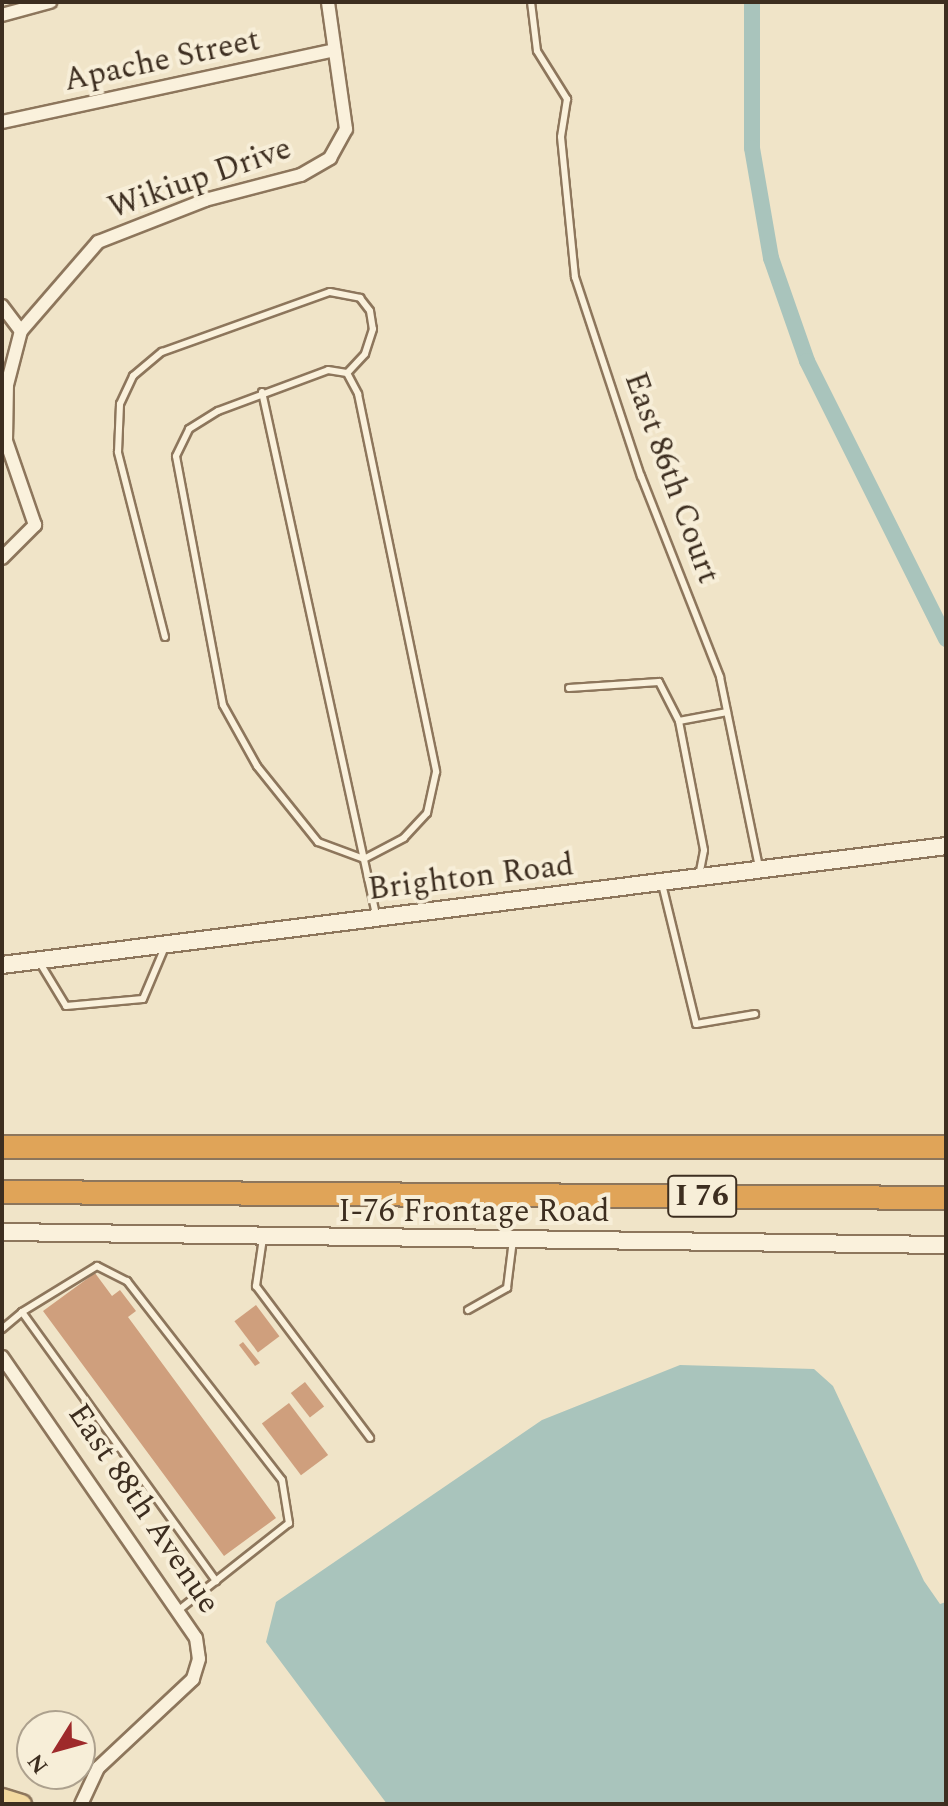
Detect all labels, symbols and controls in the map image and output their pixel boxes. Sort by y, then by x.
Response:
street label: Apache Street [61,21,263,101]
street label: Wikiup Drive [104,130,296,228]
street label: East 86th Court [615,367,727,589]
street label: Brighton Road [366,846,576,910]
road number: I 76 [666,1170,738,1222]
street label: I-76 Frontage Road [338,1193,610,1231]
street label: East 88th Avenue [59,1397,227,1621]
north arrow [16,1710,96,1790]
text: N [19,1746,57,1781]

